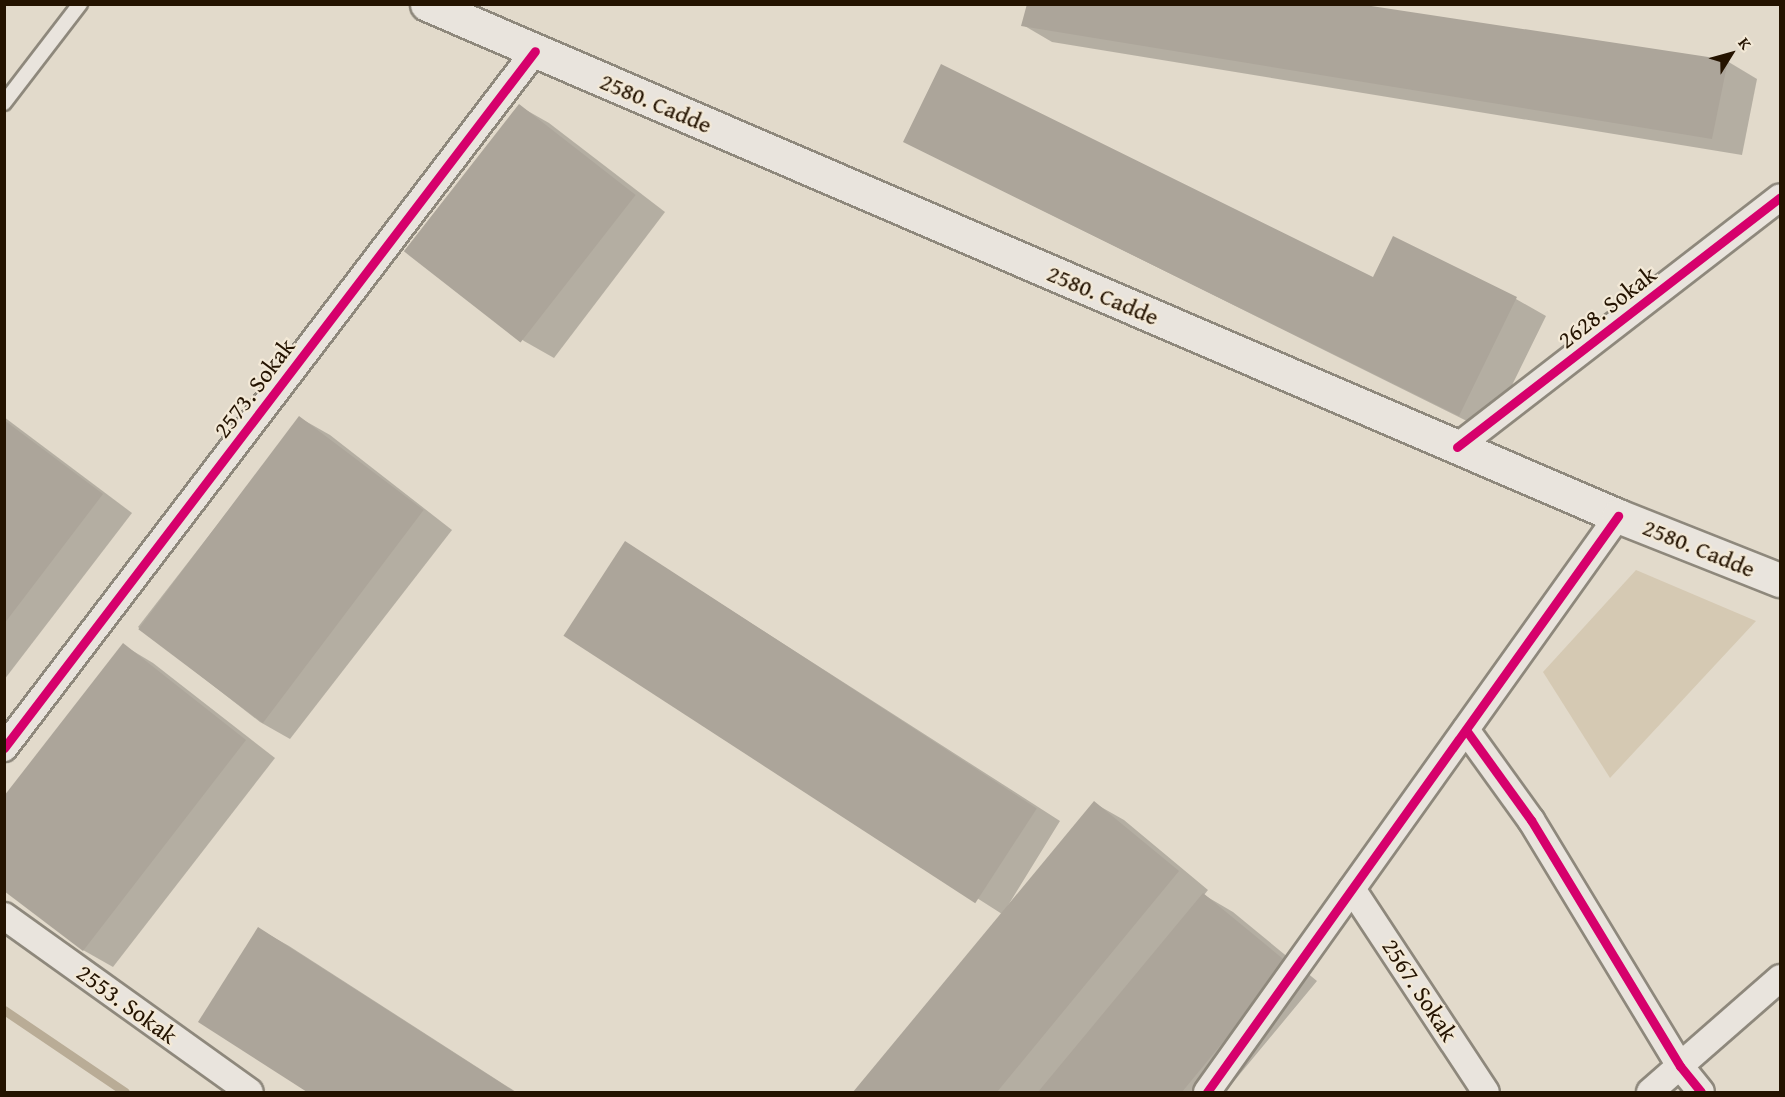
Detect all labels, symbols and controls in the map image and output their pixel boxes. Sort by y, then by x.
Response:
north arrow [1701,24,1761,84]
text: K [1733,32,1758,54]
street label: 2580. Cadde [596,67,716,139]
street label: 2580. Cadde [1043,259,1163,331]
street label: 2628. Sokak [1552,260,1662,354]
street label: 2573. Sokak [207,333,301,443]
street label: 2580. Cadde [1639,512,1759,584]
street label: 2567. Sokak [1376,933,1464,1047]
street label: 2553. Sokak [71,958,183,1050]

